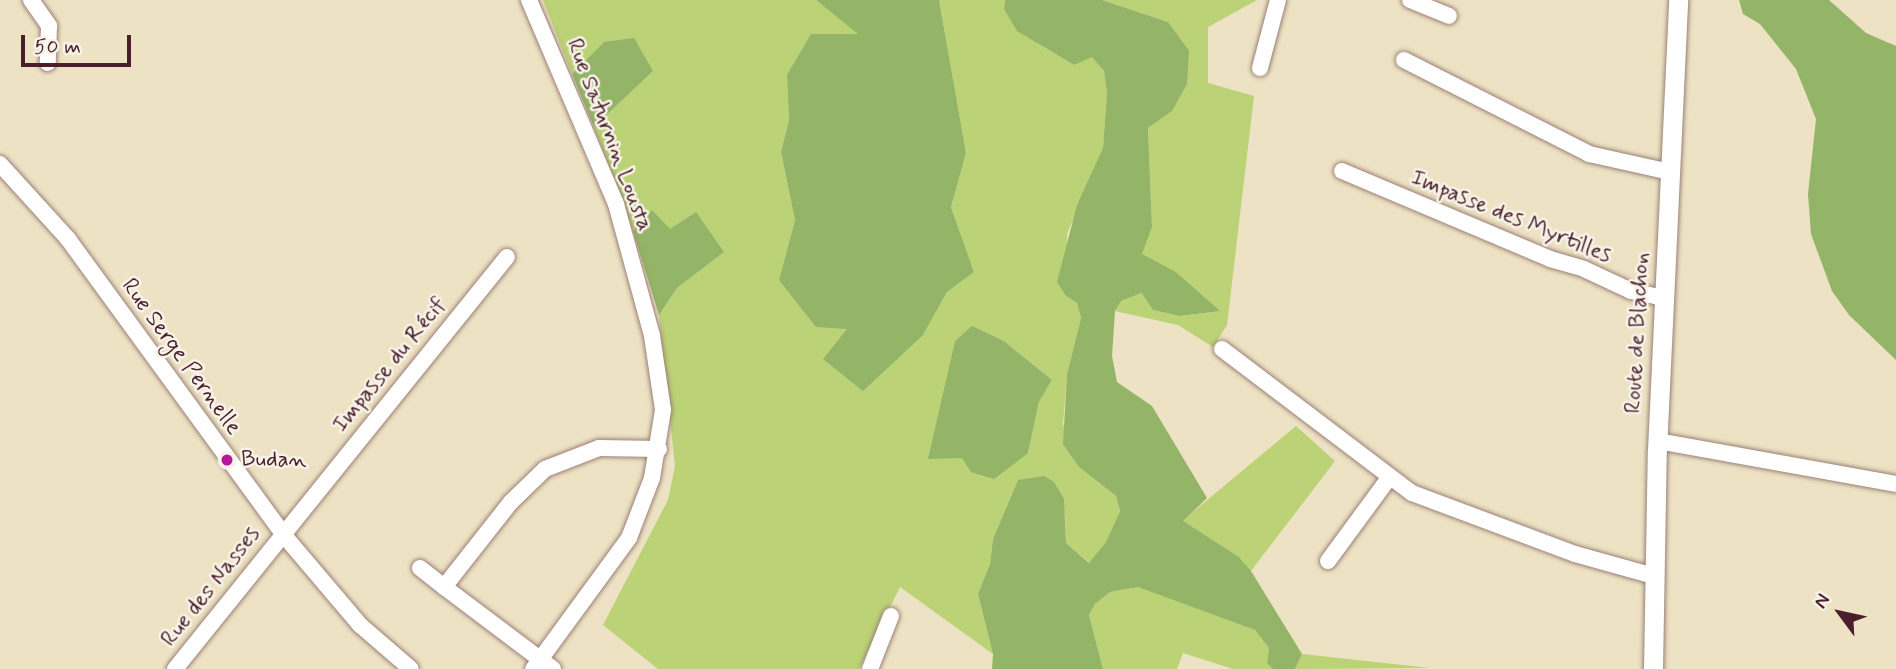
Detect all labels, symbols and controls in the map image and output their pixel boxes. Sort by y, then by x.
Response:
scale bar [24,21,135,65]
text: 50 m [34,33,81,61]
street label: Rue Saturnin Lousta [561,38,657,232]
street label: Impasse des Myrtilles [1407,164,1615,270]
street label: Route de Blachon [1620,252,1656,414]
street label: Rue Serge Pernelle [116,274,246,440]
street label: Impasse du Récif [328,293,452,437]
place label: Budan [241,446,307,474]
marker: Budan [219,452,235,468]
street label: Rue des Nasses [155,521,267,653]
north arrow [1805,578,1875,648]
text: N [1808,589,1836,613]

